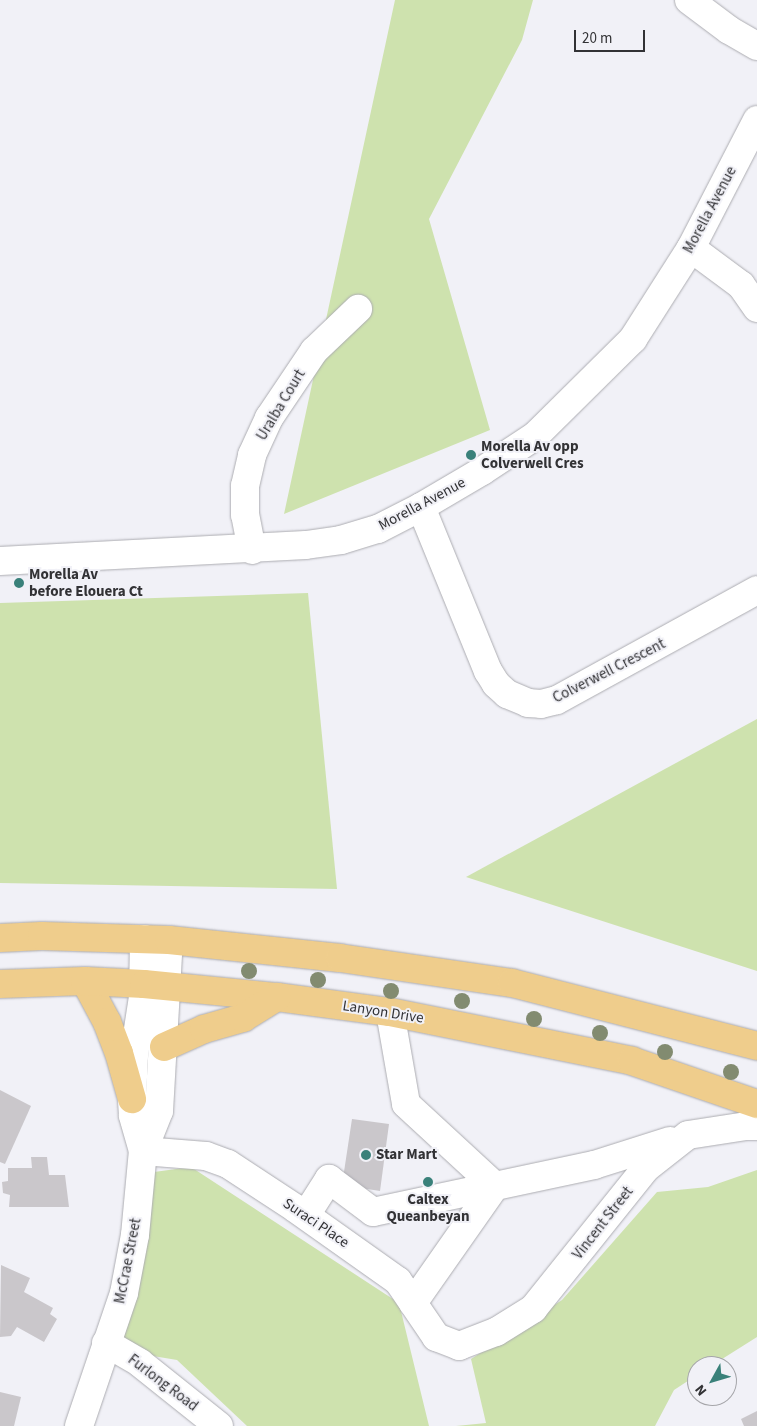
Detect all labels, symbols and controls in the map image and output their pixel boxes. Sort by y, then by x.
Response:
scale bar [577,20,648,52]
text: 20 m [582,28,612,49]
street label: Morella Avenue [680,163,740,257]
street label: Uralba Court [253,366,309,444]
place label: Morella Av opp Colverwell Cres [481,437,584,472]
marker: Morella Av opp Colverwell Cres [465,449,477,461]
street label: Morella Avenue [375,474,469,534]
place label: Morella Av before Elouera Ct [29,565,143,600]
marker: Morella Av before Elouera Ct [13,577,25,589]
street label: Colverwell Crescent [550,635,668,707]
street label: Lanyon Drive [341,997,425,1027]
place label: Star Mart [376,1146,437,1164]
marker: Star Mart [360,1149,372,1161]
marker: Caltex Queanbeyan [422,1176,434,1188]
street label: Vincent Street [569,1183,637,1263]
place label: Caltex Queanbeyan [386,1190,470,1225]
street label: Suraci Place [279,1194,353,1252]
street label: McCrae Street [111,1217,145,1305]
street label: Furlong Road [124,1351,202,1415]
north arrow [687,1356,737,1406]
text: N [690,1380,712,1400]

